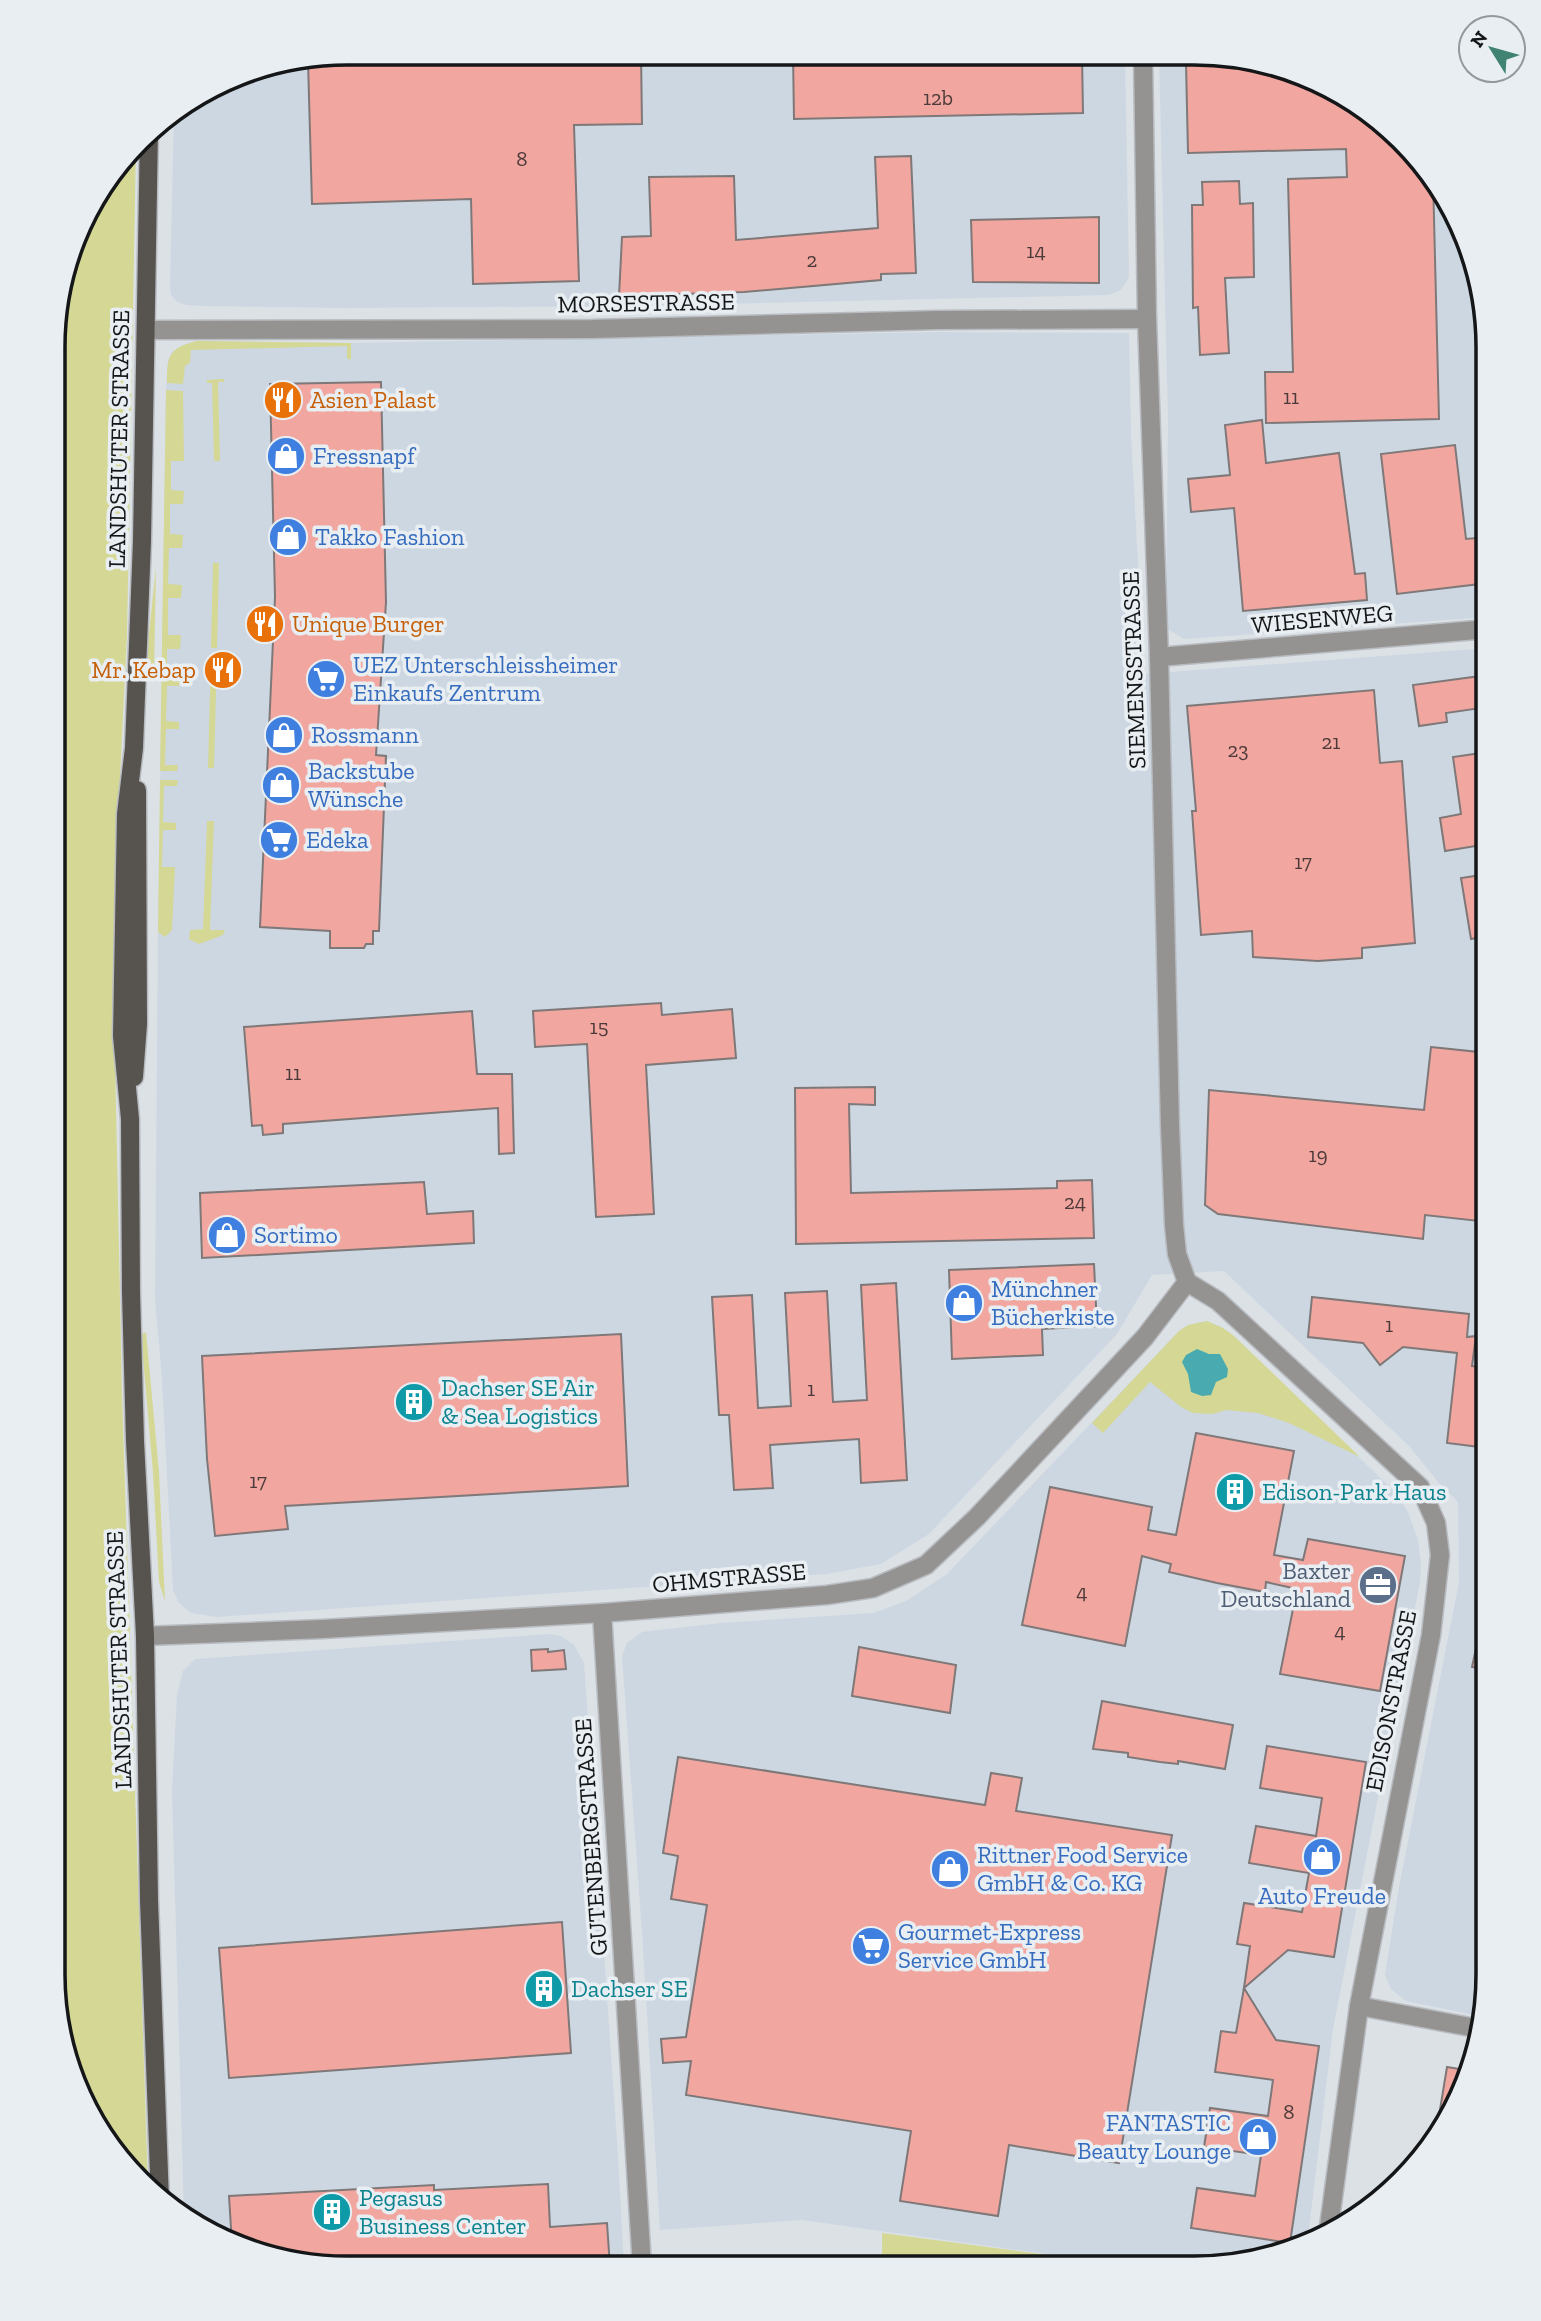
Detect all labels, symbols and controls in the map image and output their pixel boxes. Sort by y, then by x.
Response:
north arrow [1457,14,1527,84]
text: N [1465,26,1492,52]
house number: 12b [923,85,953,110]
house number: 8 [516,146,528,171]
house number: 14 [1026,238,1046,263]
house number: 2 [807,247,817,272]
street label: MORSESTRASSE [557,286,735,319]
street label: LANDSHUTER STRASSE [102,310,135,568]
restaurant icon: Asien Palast [262,379,304,421]
house number: 11 [1283,384,1299,409]
place label: Asien Palast [310,385,436,414]
shop icon: Fressnapf [265,435,307,477]
place label: Fressnapf [313,441,417,470]
shop icon: Takko Fashion [267,516,309,558]
place label: Takko Fashion [315,522,465,551]
street label: SIEMENSSTRASSE [1116,570,1151,770]
street label: WIESENWEG [1250,598,1394,639]
restaurant icon: Unique Burger [244,603,286,645]
place label: Unique Burger [292,609,445,638]
restaurant icon: Mr. Kebap [202,649,244,691]
place label: UEZ Unterschleissheimer Einkaufs Zentrum [353,650,618,707]
place label: Mr. Kebap [91,655,196,684]
supermarket icon: UEZ Unterschleissheimer Einkaufs Zentrum [305,658,347,700]
shop icon: Rossmann [263,714,305,756]
place label: Rossmann [311,720,419,749]
house number: 21 [1322,729,1340,754]
house number: 23 [1227,737,1249,762]
place label: Backstube Wünsche [308,756,415,813]
shop icon: Backstube Wünsche [260,764,302,806]
supermarket icon: Edeka [258,819,300,861]
place label: Edeka [306,825,369,854]
house number: 17 [1294,849,1312,874]
house number: 15 [590,1014,608,1039]
house number: 11 [285,1060,301,1085]
house number: 19 [1308,1142,1328,1167]
house number: 24 [1064,1189,1086,1214]
shop icon: Sortimo [206,1214,248,1256]
place label: Sortimo [254,1220,338,1249]
place label: Münchner Bücherkiste [991,1274,1115,1331]
shop icon: Münchner Bücherkiste [943,1282,985,1324]
house number: 1 [1385,1312,1393,1337]
place label: Dachser SE Air & Sea Logistics [441,1373,598,1430]
house number: 1 [807,1376,815,1401]
building icon: Dachser SE Air & Sea Logistics [393,1381,435,1423]
house number: 17 [249,1468,267,1493]
building icon: Edison-Park Haus [1214,1471,1256,1513]
place label: Edison-Park Haus [1262,1477,1447,1506]
street label: LANDSHUTER STRASSE [100,1530,138,1790]
street label: OHMSTRASSE [651,1556,807,1599]
place label: Baxter Deutschland [1220,1556,1351,1613]
office icon: Baxter Deutschland [1357,1564,1399,1606]
house number: 4 [1076,1579,1088,1604]
street label: EDISONSTRASSE [1359,1608,1422,1794]
house number: 4 [1334,1618,1346,1643]
street label: GUTENBERGSTRASSE [568,1717,613,1957]
shop icon: Auto Freude [1301,1836,1343,1878]
place label: Rittner Food Service GmbH & Co. KG [977,1840,1188,1897]
shop icon: Rittner Food Service GmbH & Co. KG [929,1848,971,1890]
place label: Auto Freude [1258,1881,1386,1910]
place label: Gourmet-Express Service GmbH [898,1917,1081,1974]
supermarket icon: Gourmet-Express Service GmbH [850,1925,892,1967]
building icon: Dachser SE [523,1968,565,2010]
place label: Dachser SE [571,1974,688,2003]
house number: 8 [1283,2099,1295,2124]
place label: FANTASTIC Beauty Lounge [1077,2108,1231,2165]
shop icon: FANTASTIC Beauty Lounge [1237,2116,1279,2158]
place label: Pegasus Business Center [359,2183,527,2240]
building icon: Pegasus Business Center [311,2191,353,2233]

